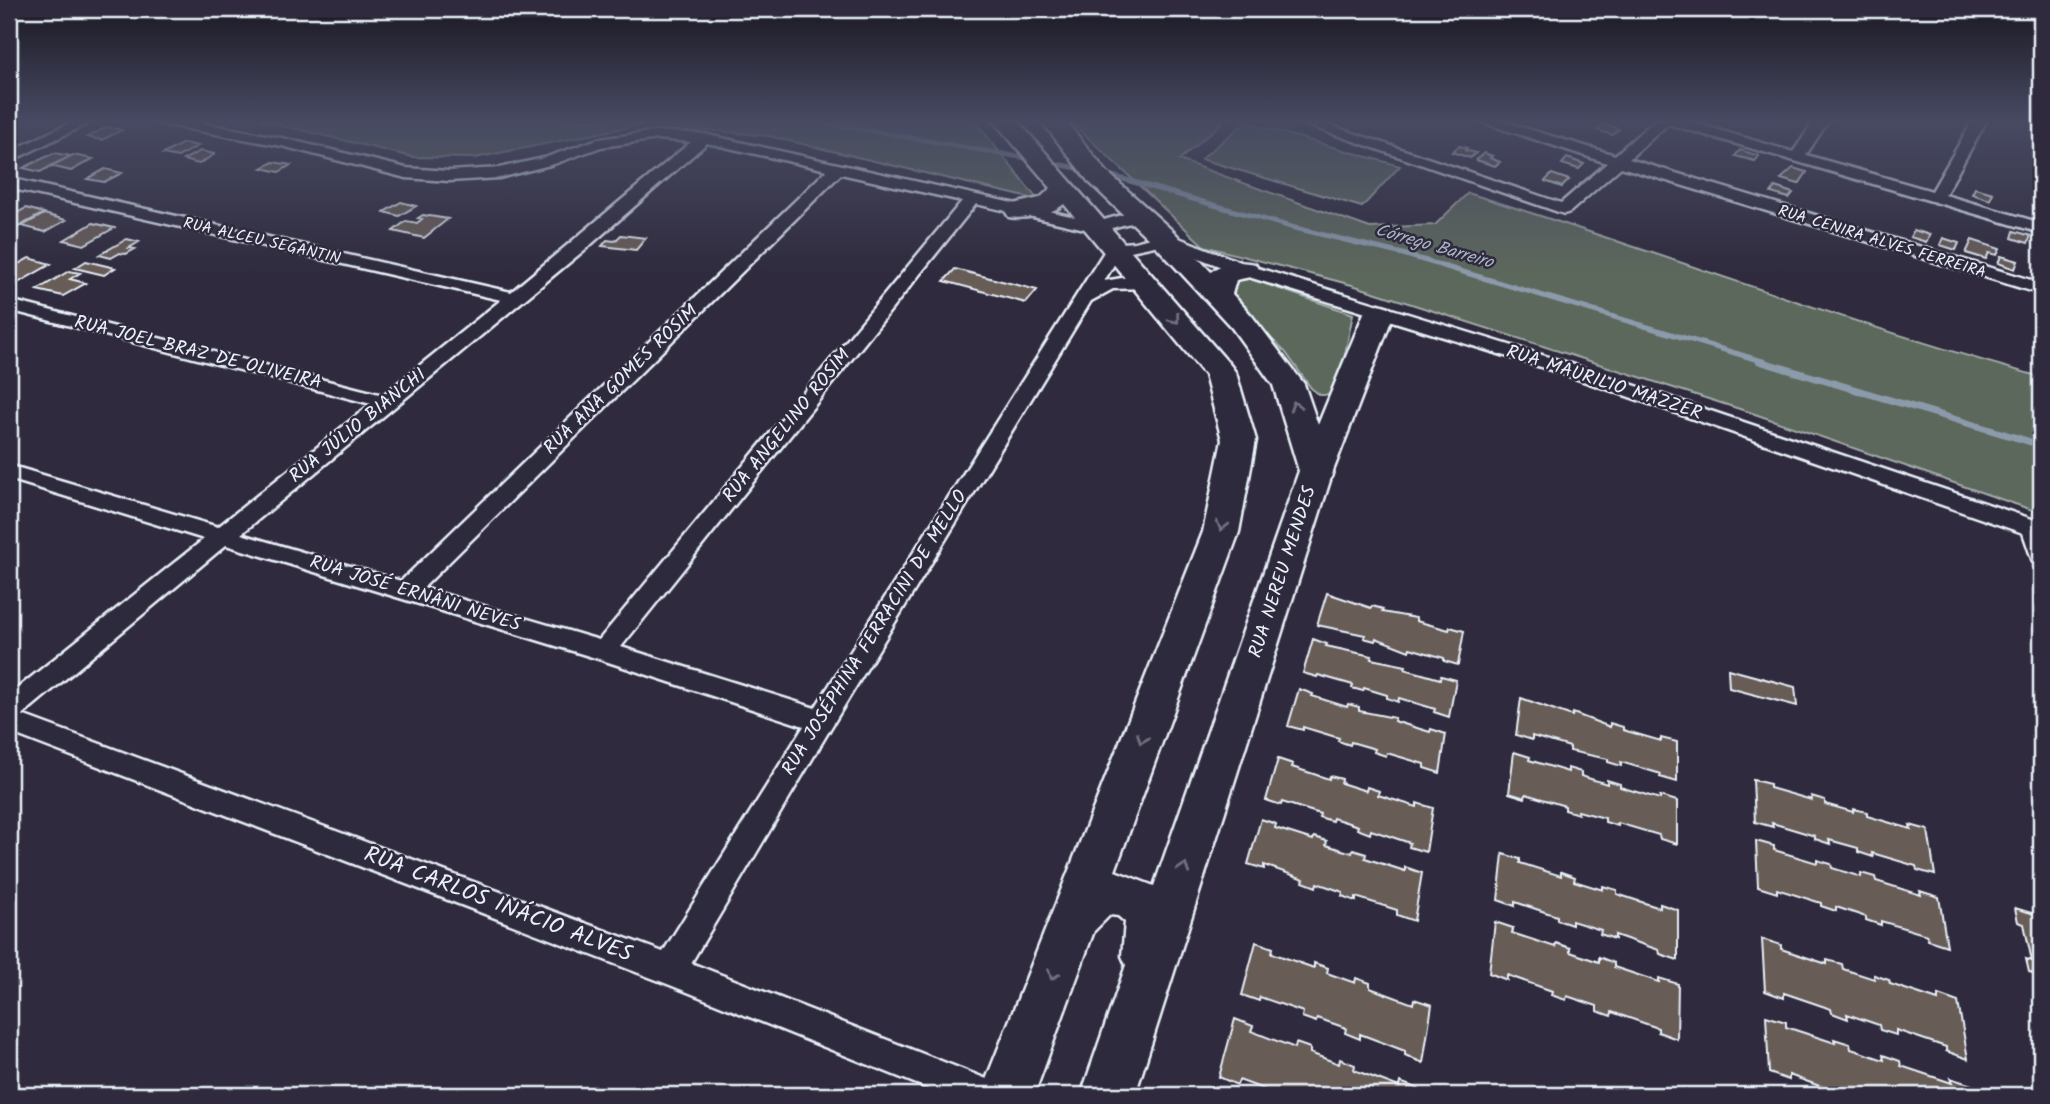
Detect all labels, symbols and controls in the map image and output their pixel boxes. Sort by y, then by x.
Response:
street label: RUA CENIRA ALVES FERREIRA [1775,198,1989,286]
street label: RUA ALCEU SEGANTIN [181,211,343,271]
water label: Córrego Barreiro [1372,216,1498,278]
street label: RUA ANA GOMES ROSIM [536,298,706,462]
street label: RUA JOEL BRAZ DE OLIVEIRA [71,308,325,398]
one-way arrow [1167,310,1179,323]
street label: RUA MAURILIO MAZZER [1502,337,1706,429]
street label: RUA ANGELINO ROSIM [715,342,859,510]
street label: RUA JÚLIO BIANCHI [283,361,433,491]
one-way arrow [1289,400,1304,412]
street label: RUA NEREU MENDES [1241,482,1325,662]
street label: RUA JOSÉPHINA FERRACINI DE MELLO [774,484,976,782]
one-way arrow [1215,520,1230,532]
street label: RUA JOSÉ ERNÂNI NEVES [306,548,524,640]
one-way arrow [1137,733,1151,745]
street label: RUA CARLOS INÁCIO ALVES [358,837,638,973]
one-way arrow [1176,862,1190,874]
one-way arrow [1047,968,1061,980]

